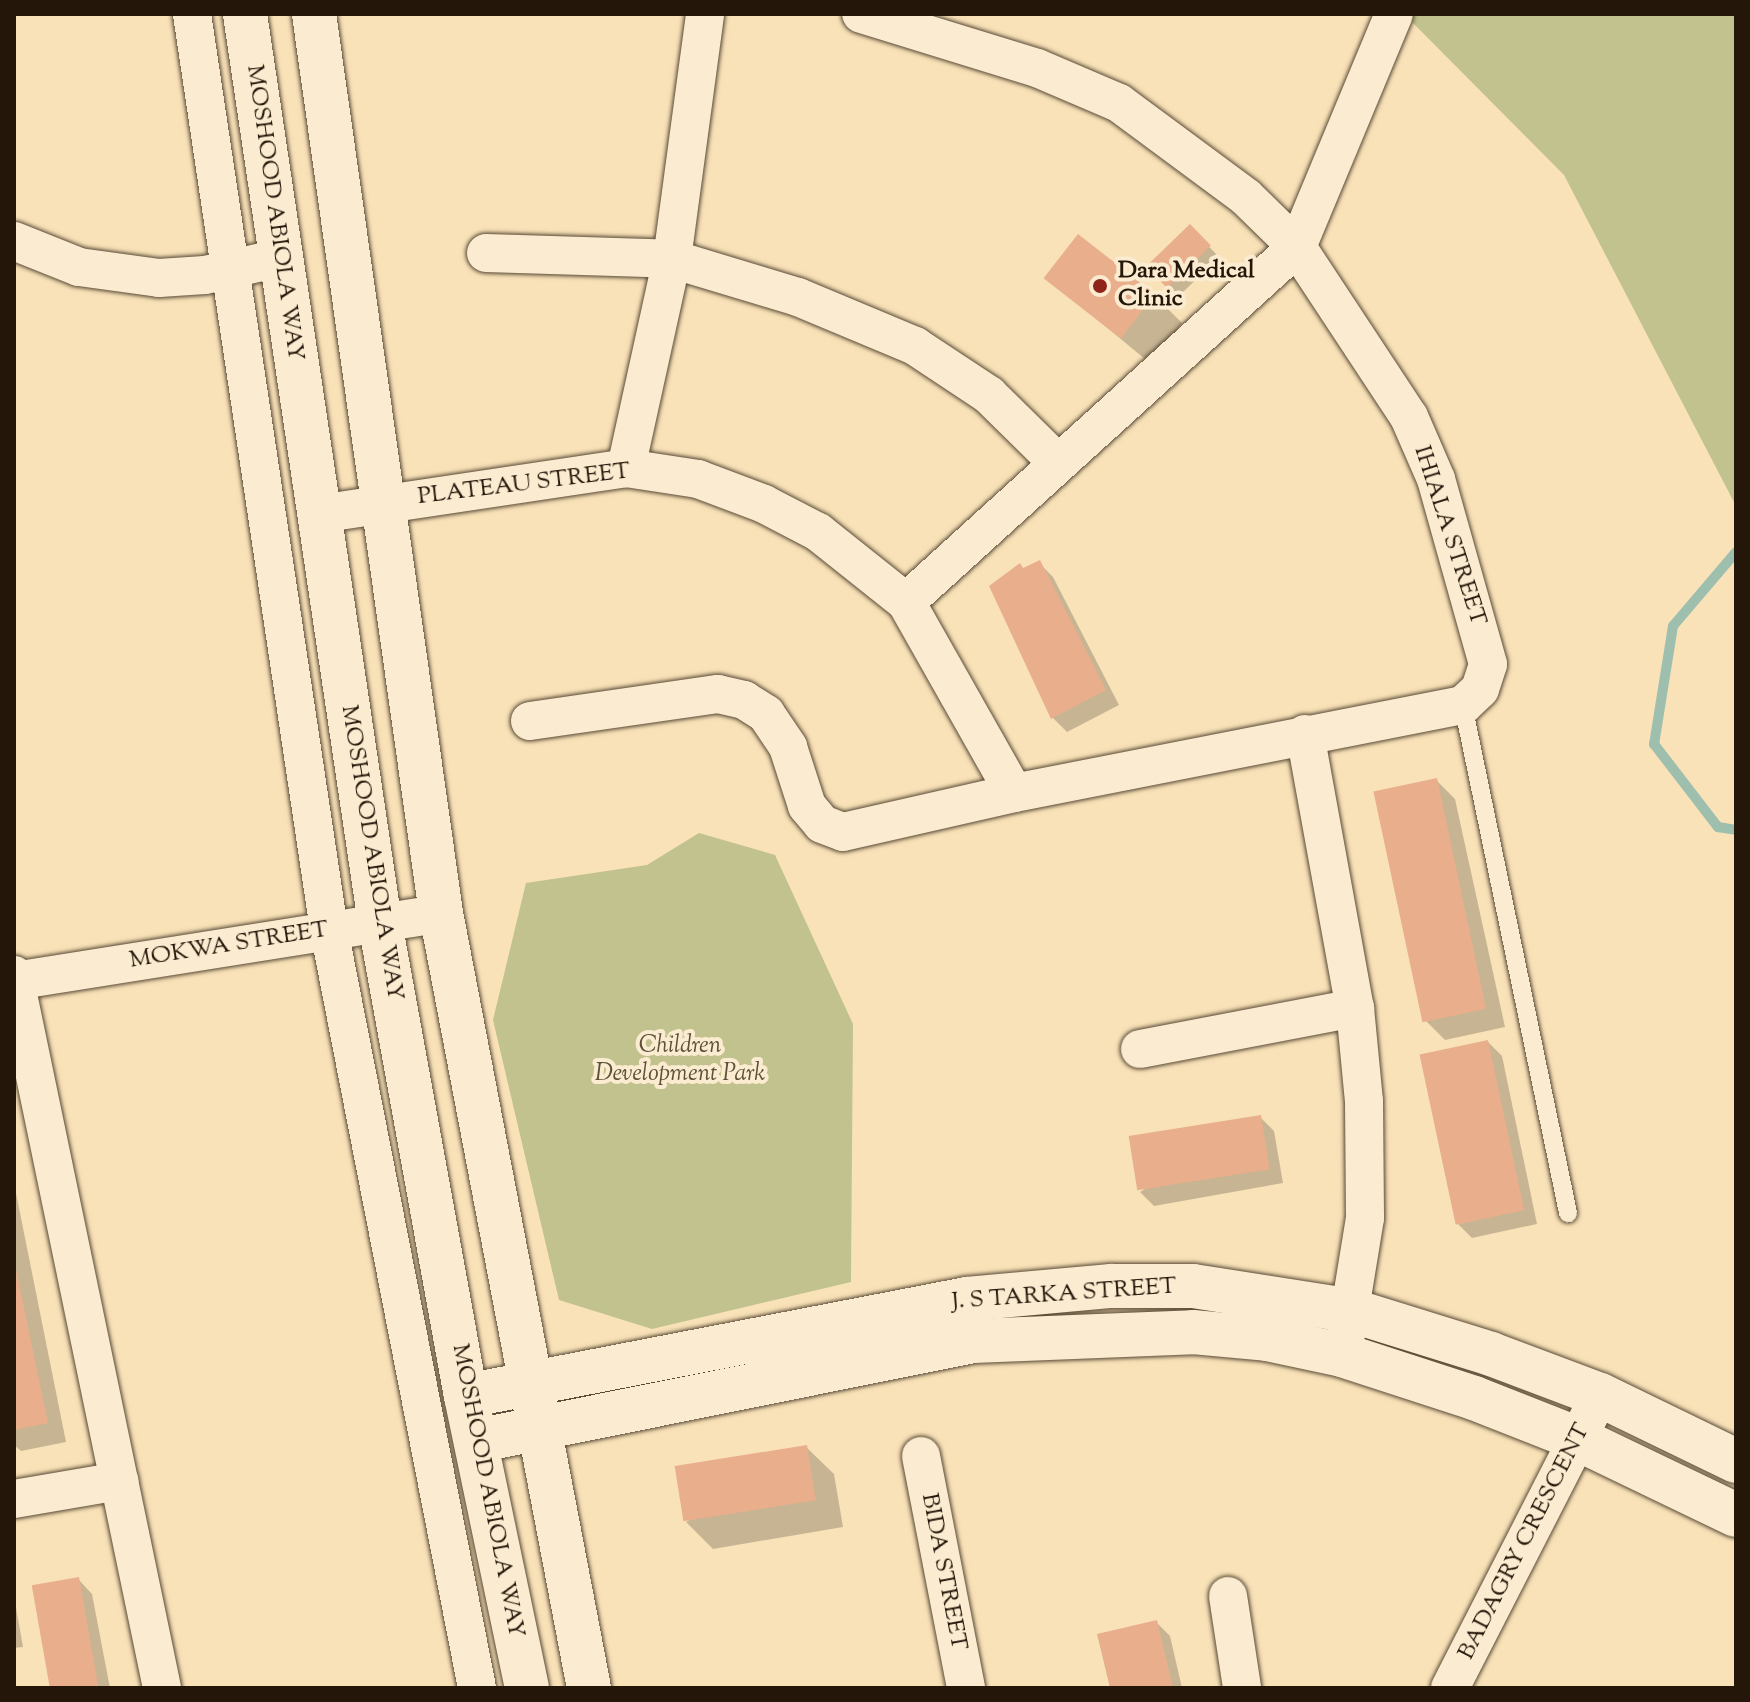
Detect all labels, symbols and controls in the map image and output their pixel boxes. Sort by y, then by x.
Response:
street label: MOSHOOD ABIOLA WAY [239,63,309,363]
place label: Dara Medical Clinic [1118,258,1255,314]
marker: Dara Medical Clinic [1089,275,1111,297]
street label: IHIALA STREET [1406,442,1492,630]
street label: PLATEAU STREET [416,458,632,512]
street label: MOSHOOD ABIOLA WAY [333,703,409,1003]
street label: MOKWA STREET [127,916,331,976]
park label: Children Development Park [595,1033,765,1089]
street label: J. S TARKA STREET [951,1273,1177,1317]
street label: MOSHOOD ABIOLA WAY [444,1342,530,1640]
street label: BADAGRY CRESCENT [1453,1419,1597,1665]
street label: BIDA STREET [914,1491,972,1653]

